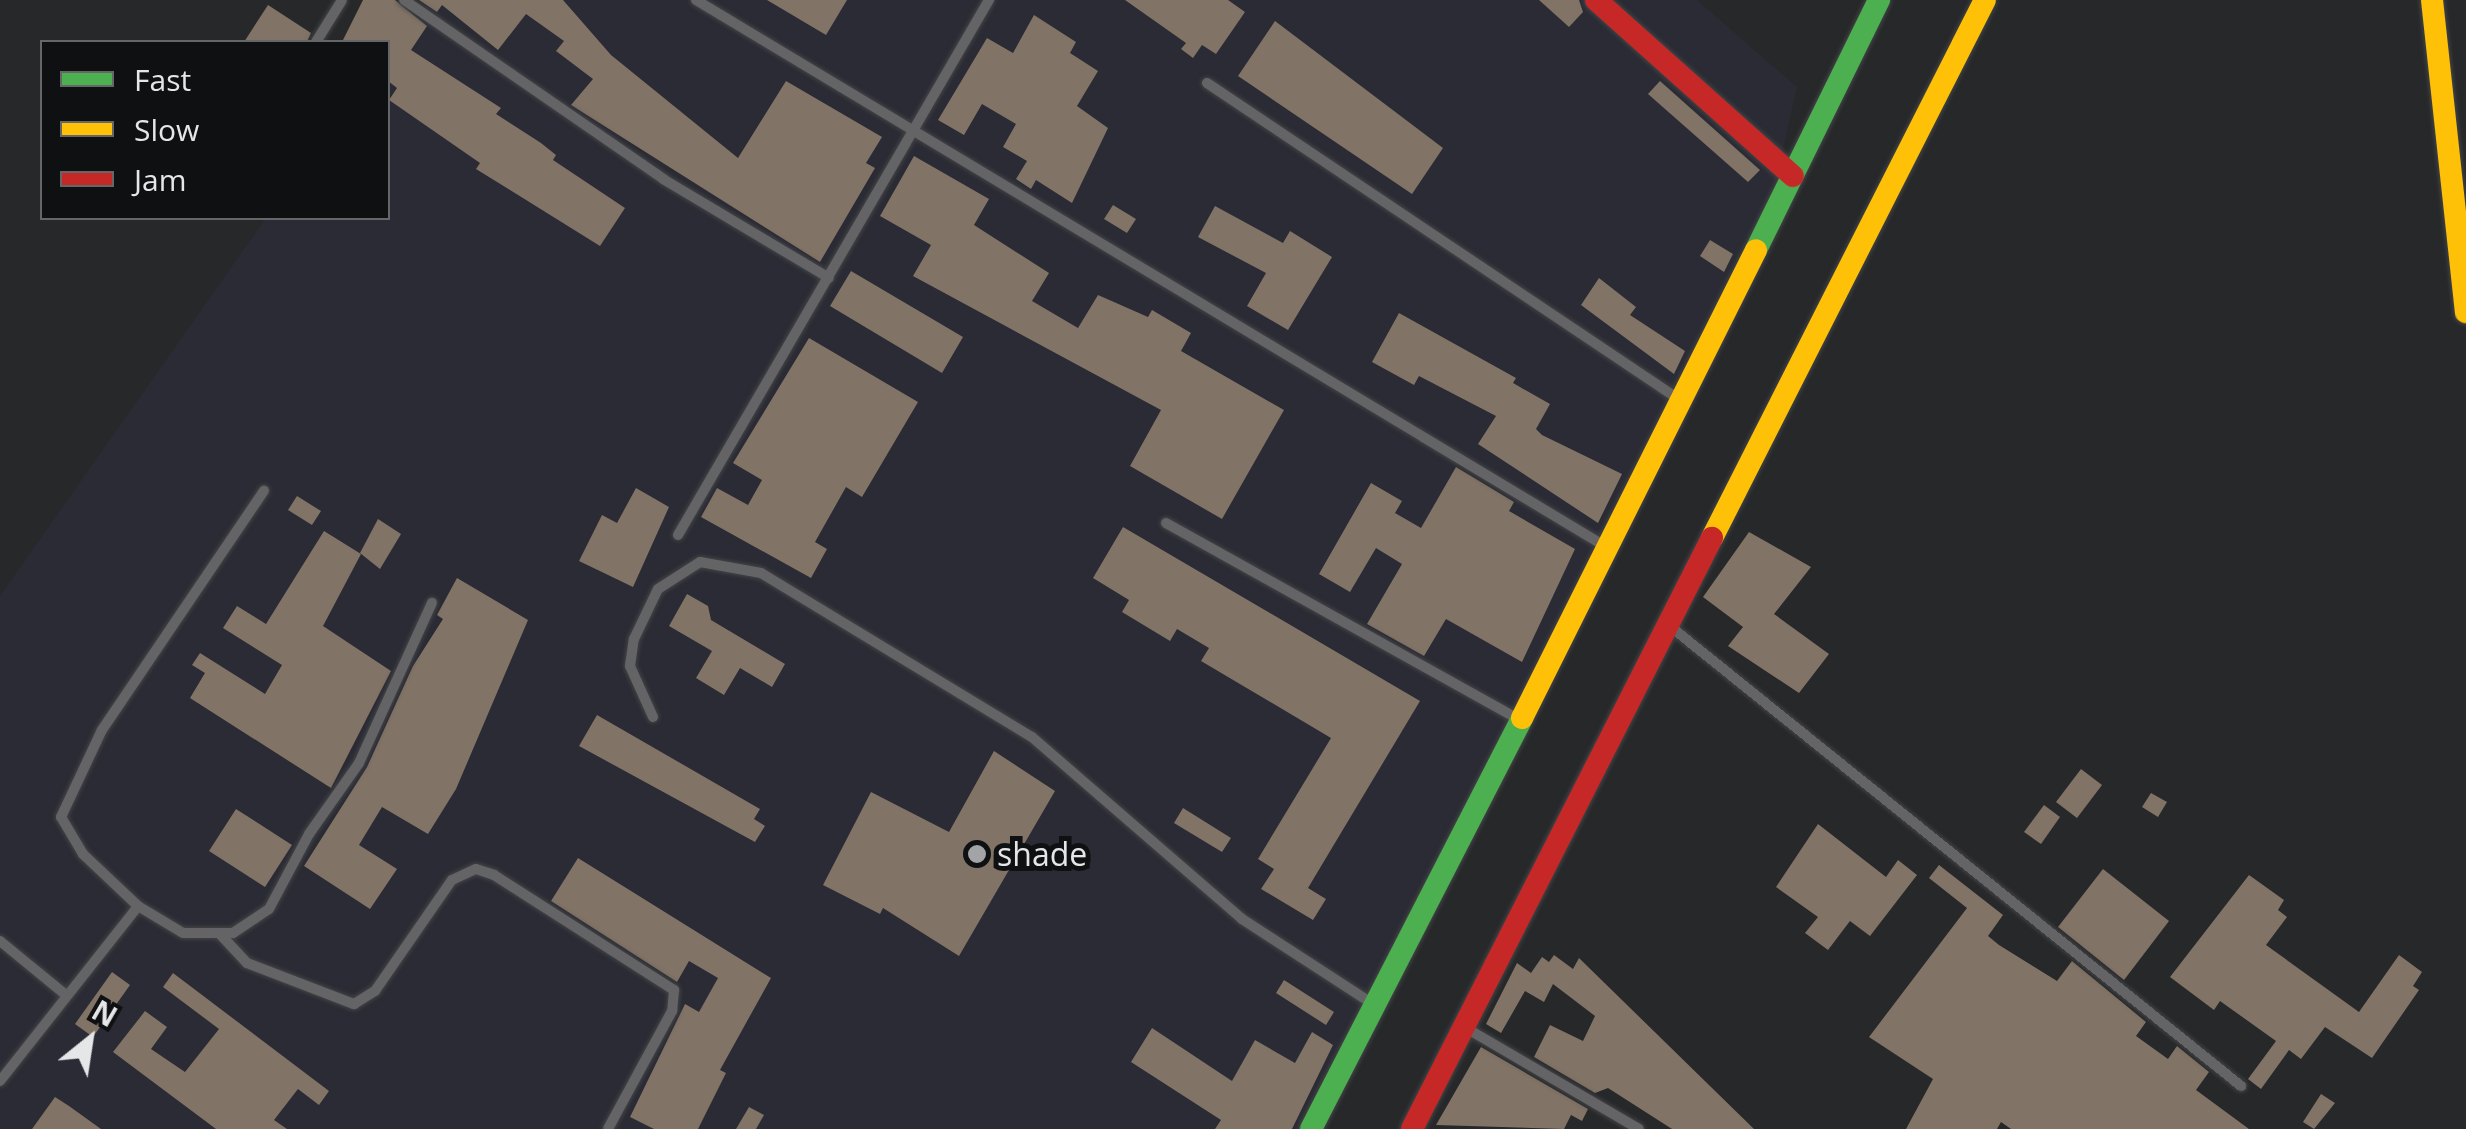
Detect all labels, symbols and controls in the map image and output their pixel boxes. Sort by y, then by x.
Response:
legend [40,40,390,220]
text: Fast [134,59,191,100]
text: Slow [134,109,199,150]
text: Jam [134,159,187,200]
place label: shade [997,835,1087,873]
marker: shade [966,843,988,865]
north arrow [40,989,140,1089]
text: N [86,991,124,1035]

